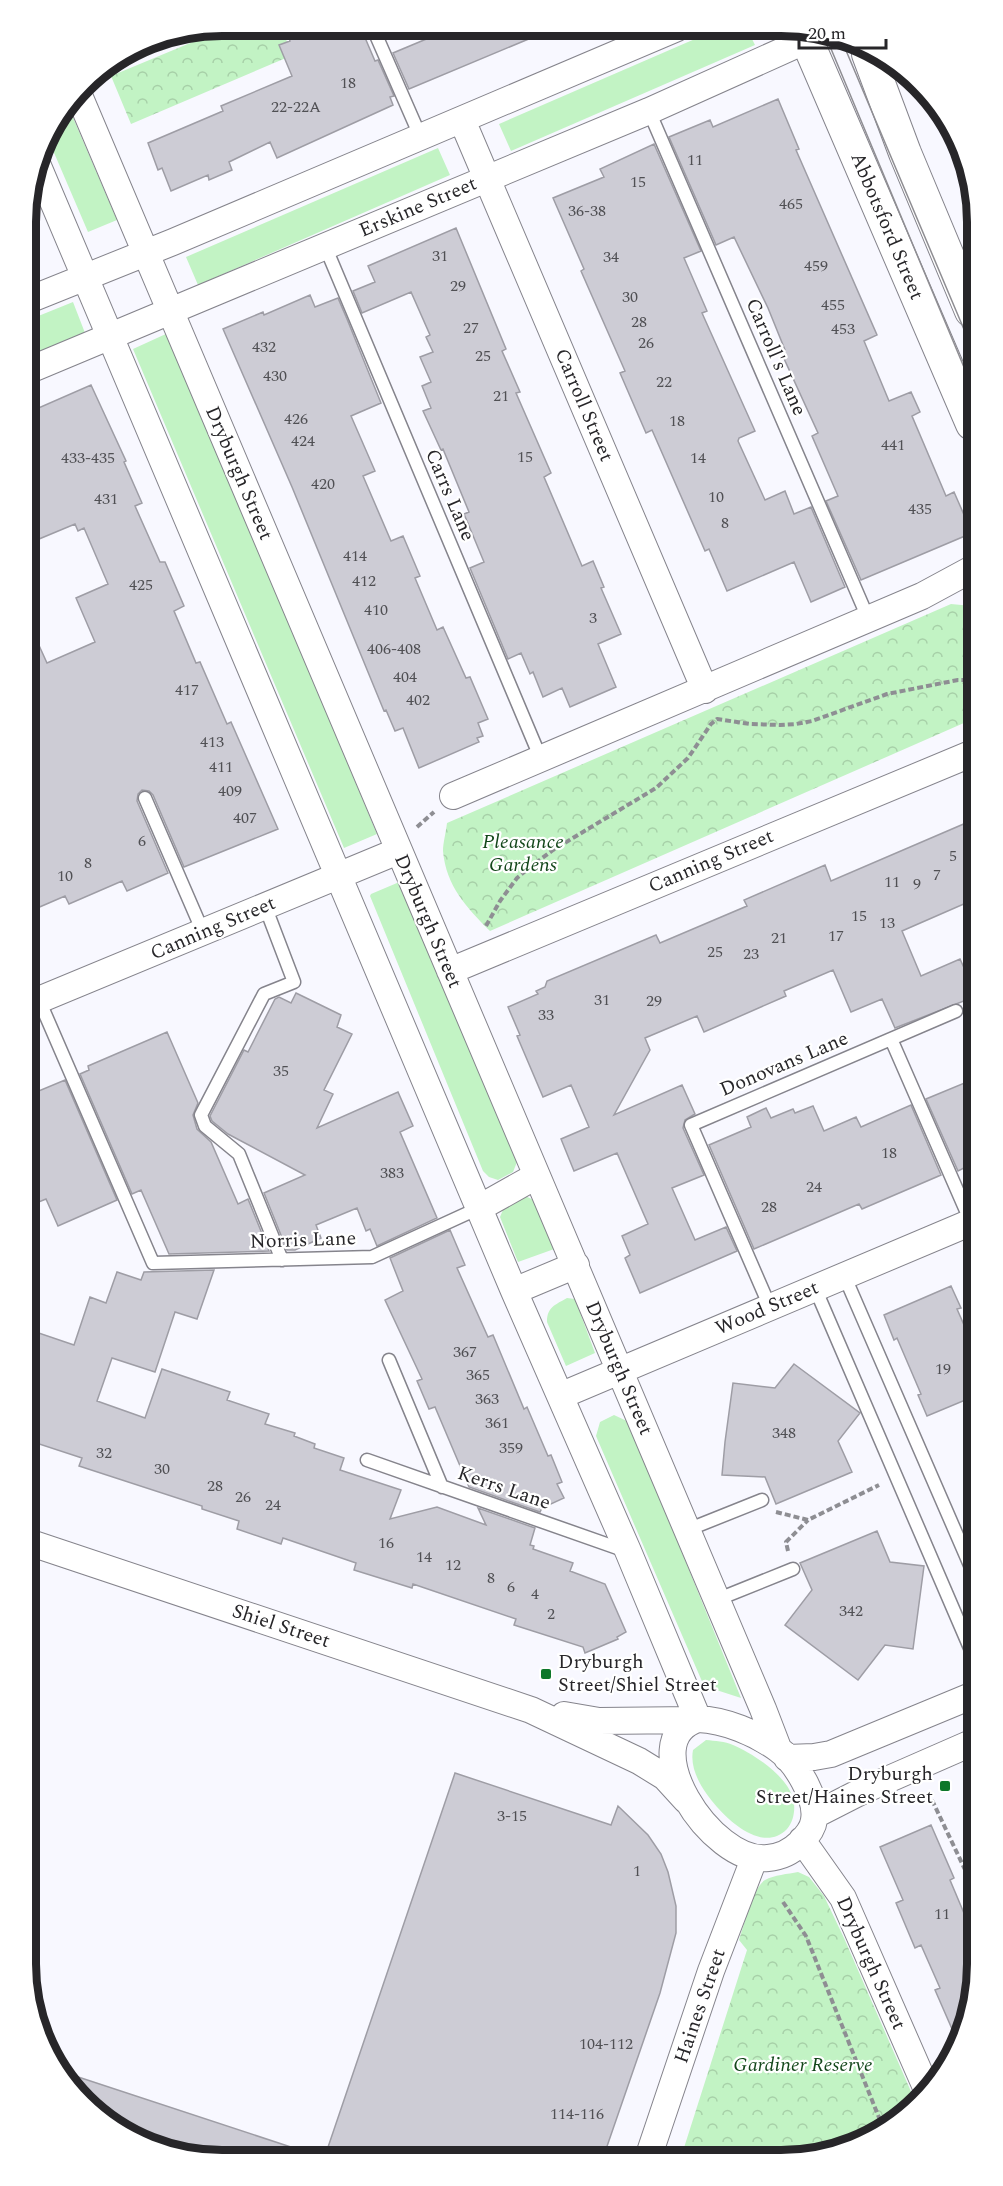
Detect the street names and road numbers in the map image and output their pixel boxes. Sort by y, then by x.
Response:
street label: Abbotsford Street [842,148,932,304]
street label: Erskine Street [354,169,482,245]
street label: Carroll's Lane [738,294,814,420]
street label: Carroll Street [547,344,621,466]
street label: Dryburgh Street [197,401,281,545]
street label: Carrs Lane [417,444,483,546]
street label: Canning Street [644,821,778,901]
street label: Dryburgh Street [386,849,470,993]
street label: Canning Street [146,888,280,968]
street label: Donovans Lane [715,1023,853,1105]
street label: Norris Lane [249,1223,357,1257]
street label: Wood Street [711,1273,823,1343]
street label: Dryburgh Street [577,1296,661,1440]
street label: Kerrs Lane [453,1458,555,1518]
street label: Shiel Street [228,1596,334,1656]
street label: Dryburgh Street [828,1891,914,2035]
street label: Haines Street [666,1945,734,2067]

